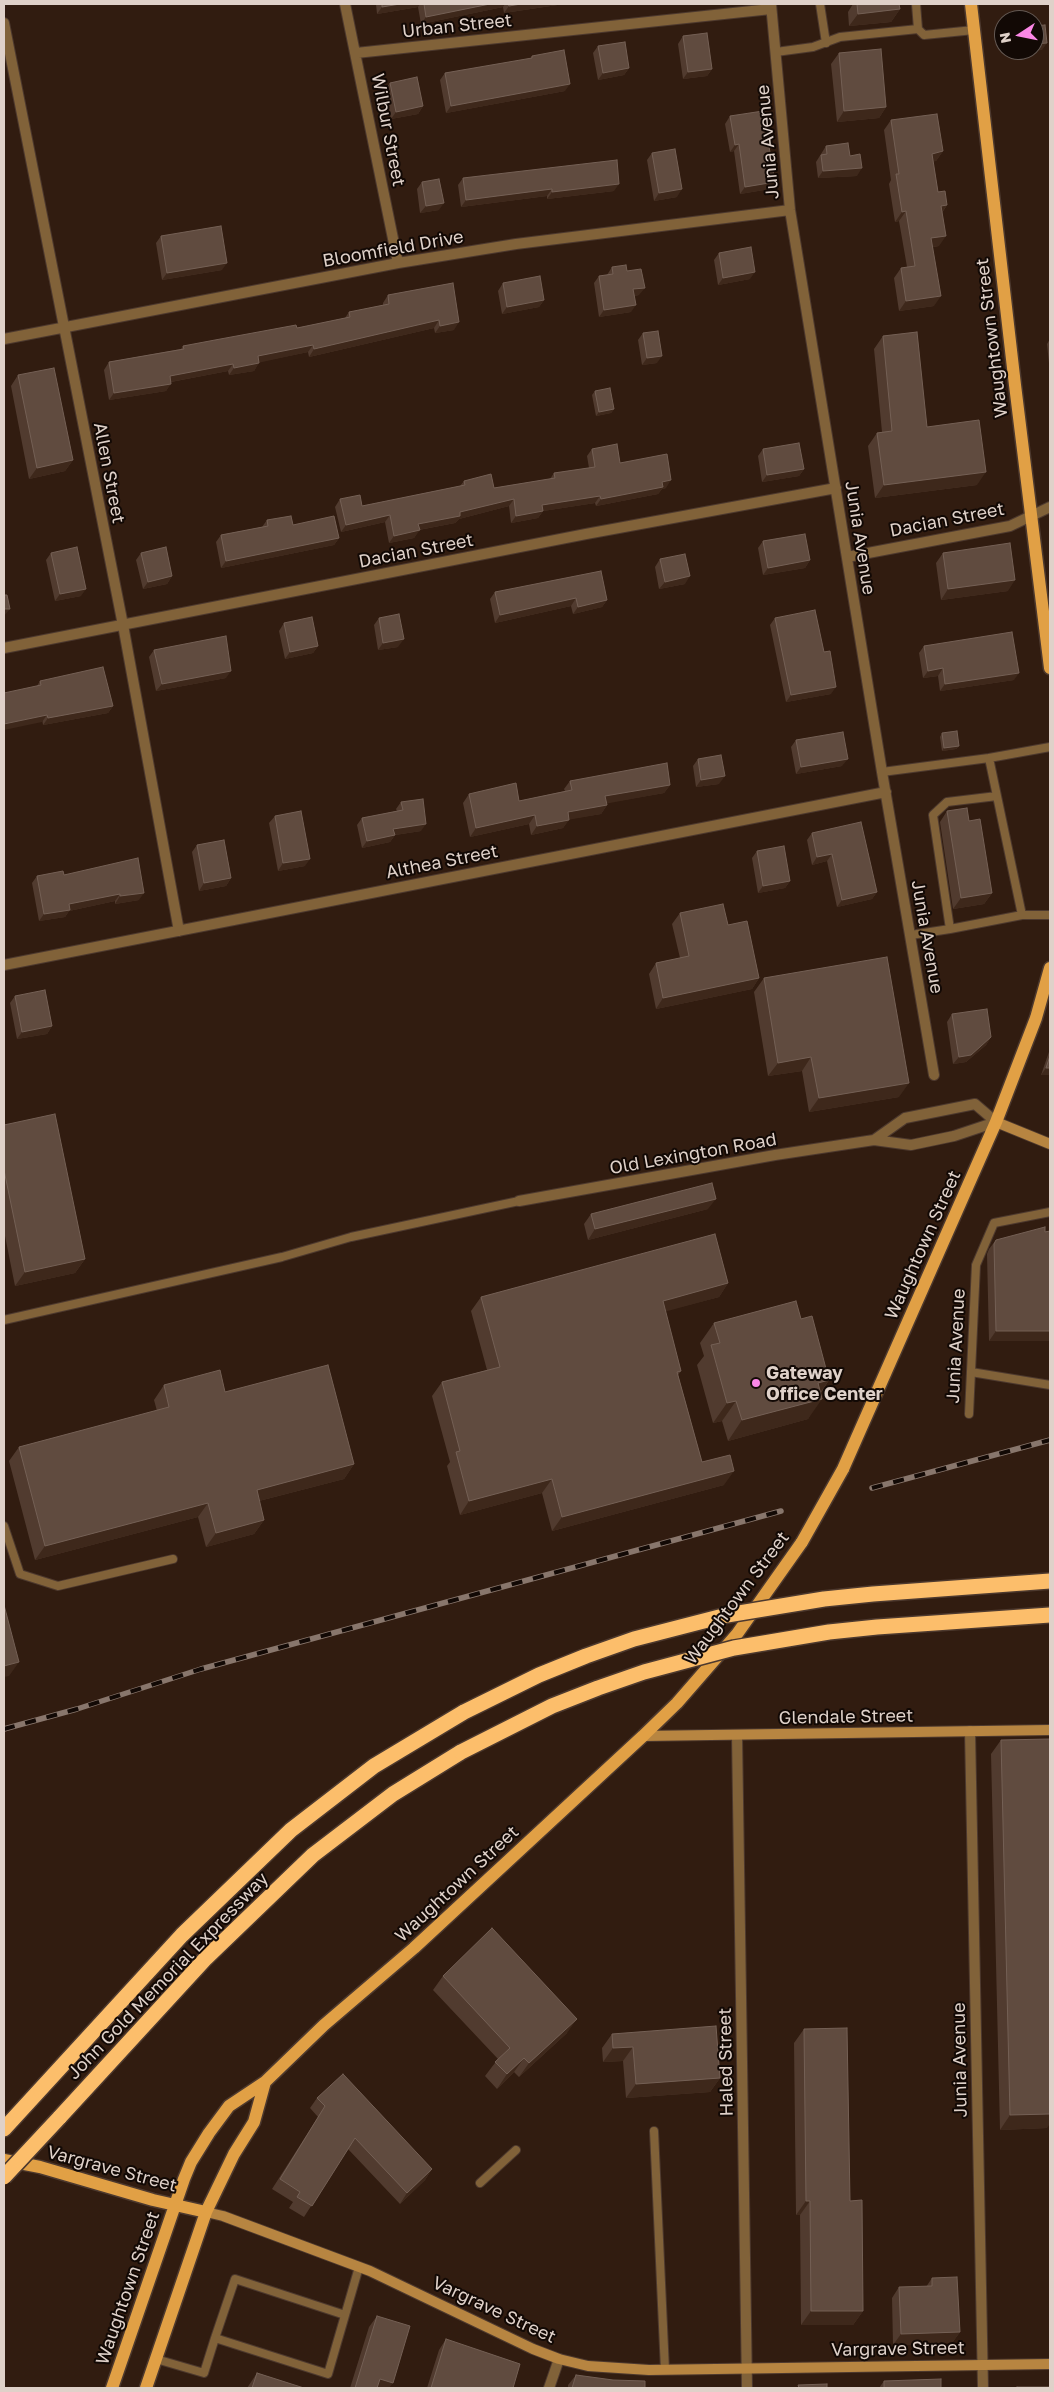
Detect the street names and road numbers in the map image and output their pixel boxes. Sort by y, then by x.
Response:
street label: Urban Street [401,9,513,43]
street label: Wilbur Street [366,72,410,188]
street label: Junia Avenue [752,84,784,200]
street label: Bloomfield Drive [321,226,465,272]
street label: Waughtown Street [971,257,1013,419]
street label: Allen Street [89,421,129,525]
street label: Junia Avenue [840,480,880,596]
street label: Dacian Street [888,498,1006,542]
street label: Dacian Street [357,529,475,573]
street label: Althea Street [384,841,500,883]
street label: Junia Avenue [906,879,948,995]
street label: Old Lexington Road [608,1129,778,1179]
street label: Waughtown Street [880,1167,966,1323]
street label: Junia Avenue [942,1288,970,1404]
street label: Waughtown Street [680,1527,794,1669]
street label: Glendale Street [778,1705,914,1729]
street label: Waughtown Street [391,1821,523,1947]
street label: John Gold Memorial Expressway [63,1868,273,2084]
street label: Junia Avenue [948,2002,972,2118]
street label: Haled Street [714,2007,738,2117]
street label: Vargrave Street [45,2141,179,2197]
street label: Waughtown Street [92,2208,164,2368]
street label: Vargrave Street [429,2272,559,2348]
street label: Vargrave Street [831,2337,965,2361]

